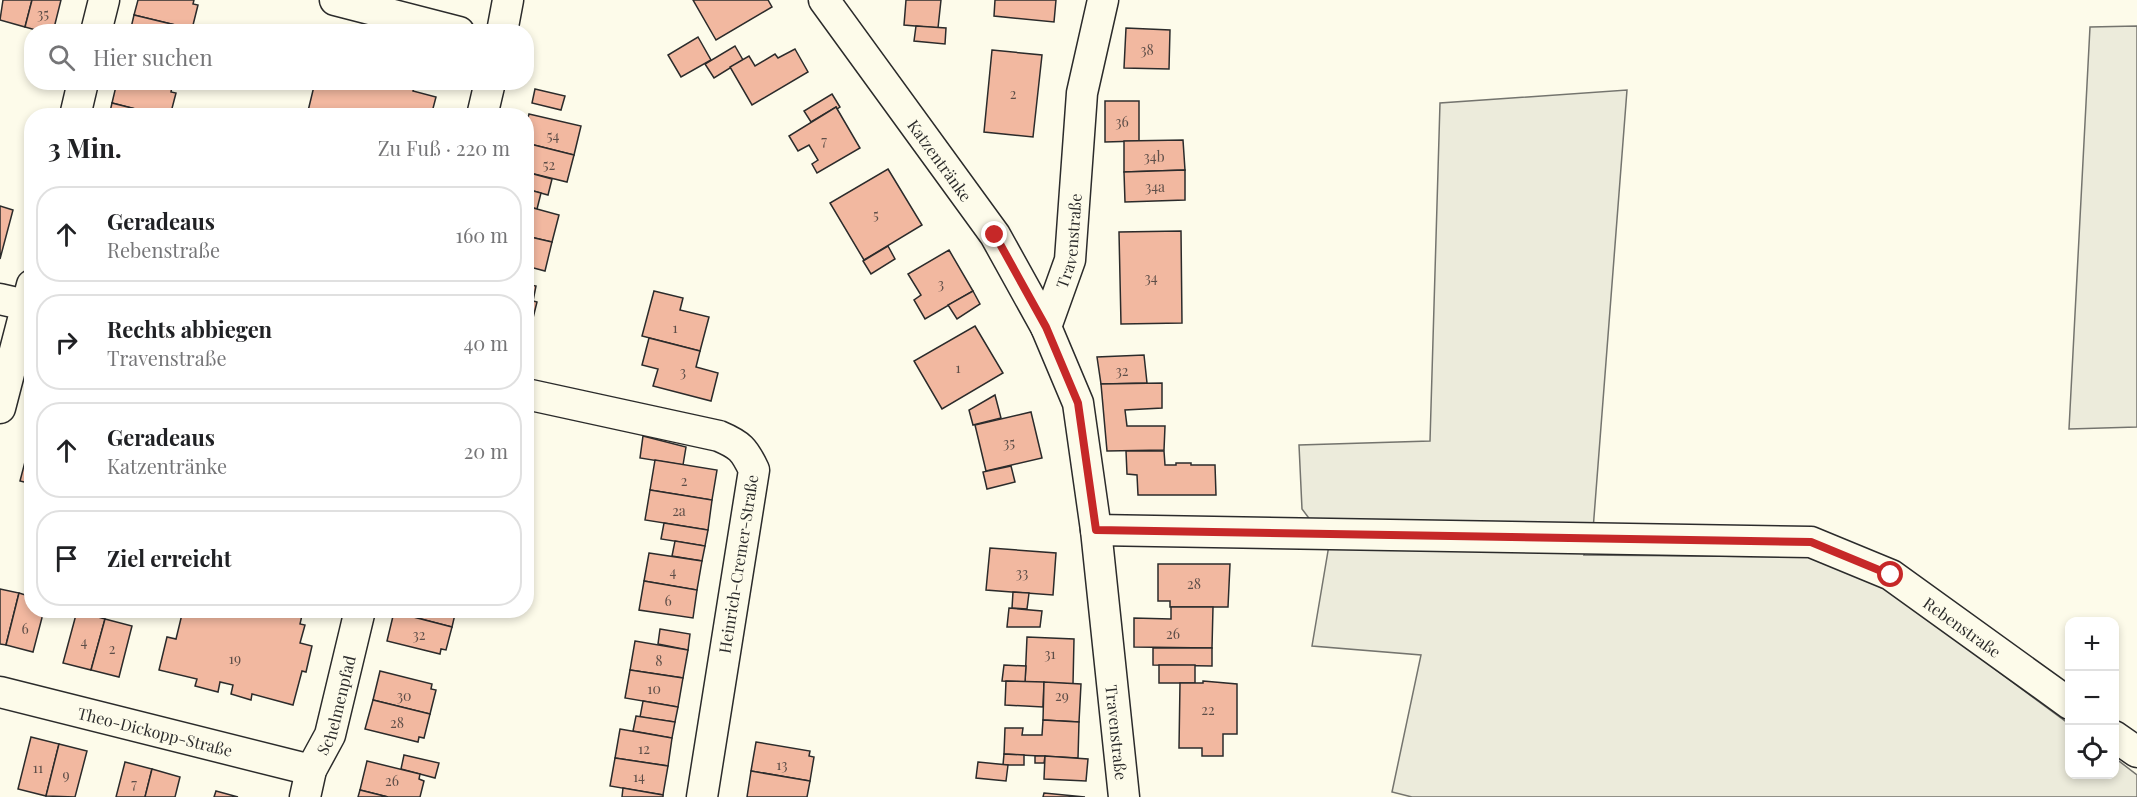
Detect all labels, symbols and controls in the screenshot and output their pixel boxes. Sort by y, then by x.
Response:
house number: 35 [37,4,49,23]
search box [24,24,534,90]
house number: 38 [1140,40,1154,59]
icon: search [45,41,78,74]
text: Hier suchen [93,42,213,72]
house number: 2 [1010,84,1017,103]
house number: 36 [1115,112,1129,131]
street label: Katzentränke [904,115,977,205]
house number: 54 [547,126,559,145]
text: 3 Min. [48,130,122,165]
house number: 7 [821,131,827,150]
text: Zu Fuß · 220 m [378,134,510,161]
house number: 34b [1143,147,1165,166]
house number: 52 [543,155,556,174]
house number: 34a [1145,177,1165,196]
street label: Travenstraße [1050,193,1085,291]
house number: 5 [873,205,879,224]
text: Geradeaus [107,206,215,236]
icon: ahead [50,218,83,251]
text: 160 m [456,221,508,248]
route end [981,221,1007,247]
text: Rebenstraße [107,236,220,263]
house number: 34 [1144,268,1158,287]
house number: 3 [938,274,944,293]
text: Rechts abbiegen [107,314,272,344]
house number: 1 [672,318,678,337]
icon: right [50,326,83,359]
text: 40 m [463,329,508,356]
text: Travenstraße [107,344,227,371]
house number: 1 [955,358,961,377]
house number: 32 [1115,361,1129,380]
house number: 3 [680,362,686,381]
text: Geradeaus [107,422,215,452]
house number: 35 [1003,433,1015,452]
icon: ahead [50,434,83,467]
text: 20 m [464,437,508,464]
text: Katzentränke [107,452,227,479]
house number: 2 [681,471,688,490]
street label: Heinrich-Cremer-Straße [713,473,763,655]
house number: 2a [672,501,686,520]
icon: arrive [50,542,83,575]
text: Ziel erreicht [107,543,231,573]
route start [1877,561,1903,587]
house number: 4 [670,562,677,581]
house number: 33 [1016,563,1028,582]
house number: 28 [1187,574,1201,593]
house number: 6 [664,591,672,610]
street label: Rebenstraße [1920,592,2006,662]
map controls [2065,617,2119,779]
button: + [2065,617,2119,671]
house number: 6 [21,619,29,638]
house number: 26 [1166,624,1180,643]
house number: 32 [412,625,426,644]
house number: 4 [81,632,88,651]
house number: 2 [109,639,116,658]
house number: 31 [1044,644,1056,663]
house number: 19 [229,649,241,668]
house number: 8 [655,651,663,670]
street label: Schelmenpfad [311,653,359,758]
button: − [2065,671,2119,725]
house number: 10 [647,679,661,698]
street label: Travenstraße [1102,684,1133,781]
house number: 30 [397,686,411,705]
house number: 29 [1055,686,1069,705]
house number: 22 [1201,700,1215,719]
street label: Theo-Dickopp-Straße [76,701,235,760]
house number: 28 [390,713,404,732]
button: locate [2065,725,2119,779]
house number: 12 [638,739,650,758]
house number: 13 [776,755,788,774]
house number: 11 [33,758,43,777]
house number: 9 [62,765,70,784]
house number: 14 [633,767,645,786]
house number: 26 [385,771,399,790]
house number: 7 [131,774,137,793]

